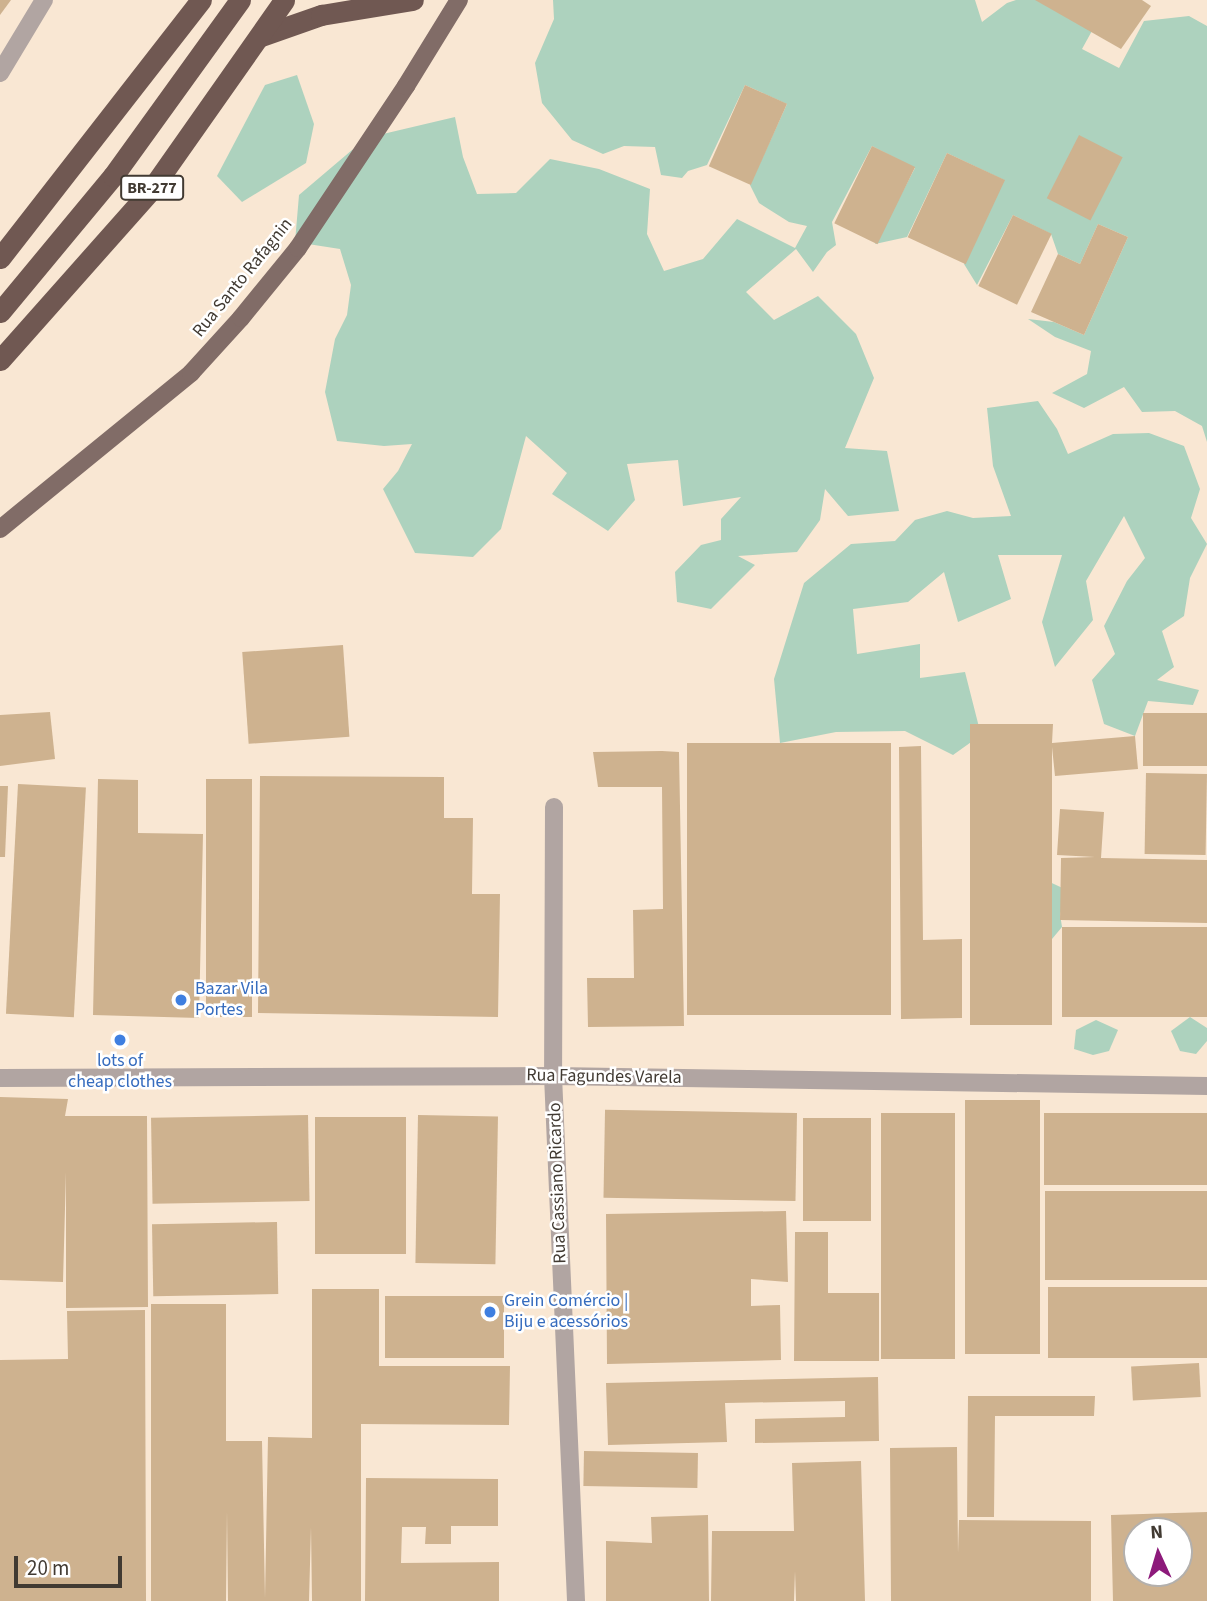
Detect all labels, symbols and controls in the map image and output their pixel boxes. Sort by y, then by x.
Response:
road number: BR-277 [119,176,185,200]
street label: Rua Santo Rafagnin [188,214,298,342]
place label: Bazar Vila Portes [195,979,268,1021]
marker: Bazar Vila Portes [173,992,189,1008]
marker: lots of cheap clothes [112,1032,128,1048]
place label: lots of cheap clothes [68,1051,172,1094]
street label: Rua Fagundes Varela [526,1065,682,1089]
street label: Rua Cassiano Ricardo [544,1102,572,1264]
place label: Grein Comércio | Biju e acessórios [504,1291,628,1334]
marker: Grein Comércio | Biju e acessórios [482,1304,498,1320]
north arrow [1123,1517,1193,1587]
text: N [1149,1519,1164,1546]
scale bar [18,1542,126,1586]
text: 20 m [27,1553,69,1583]

